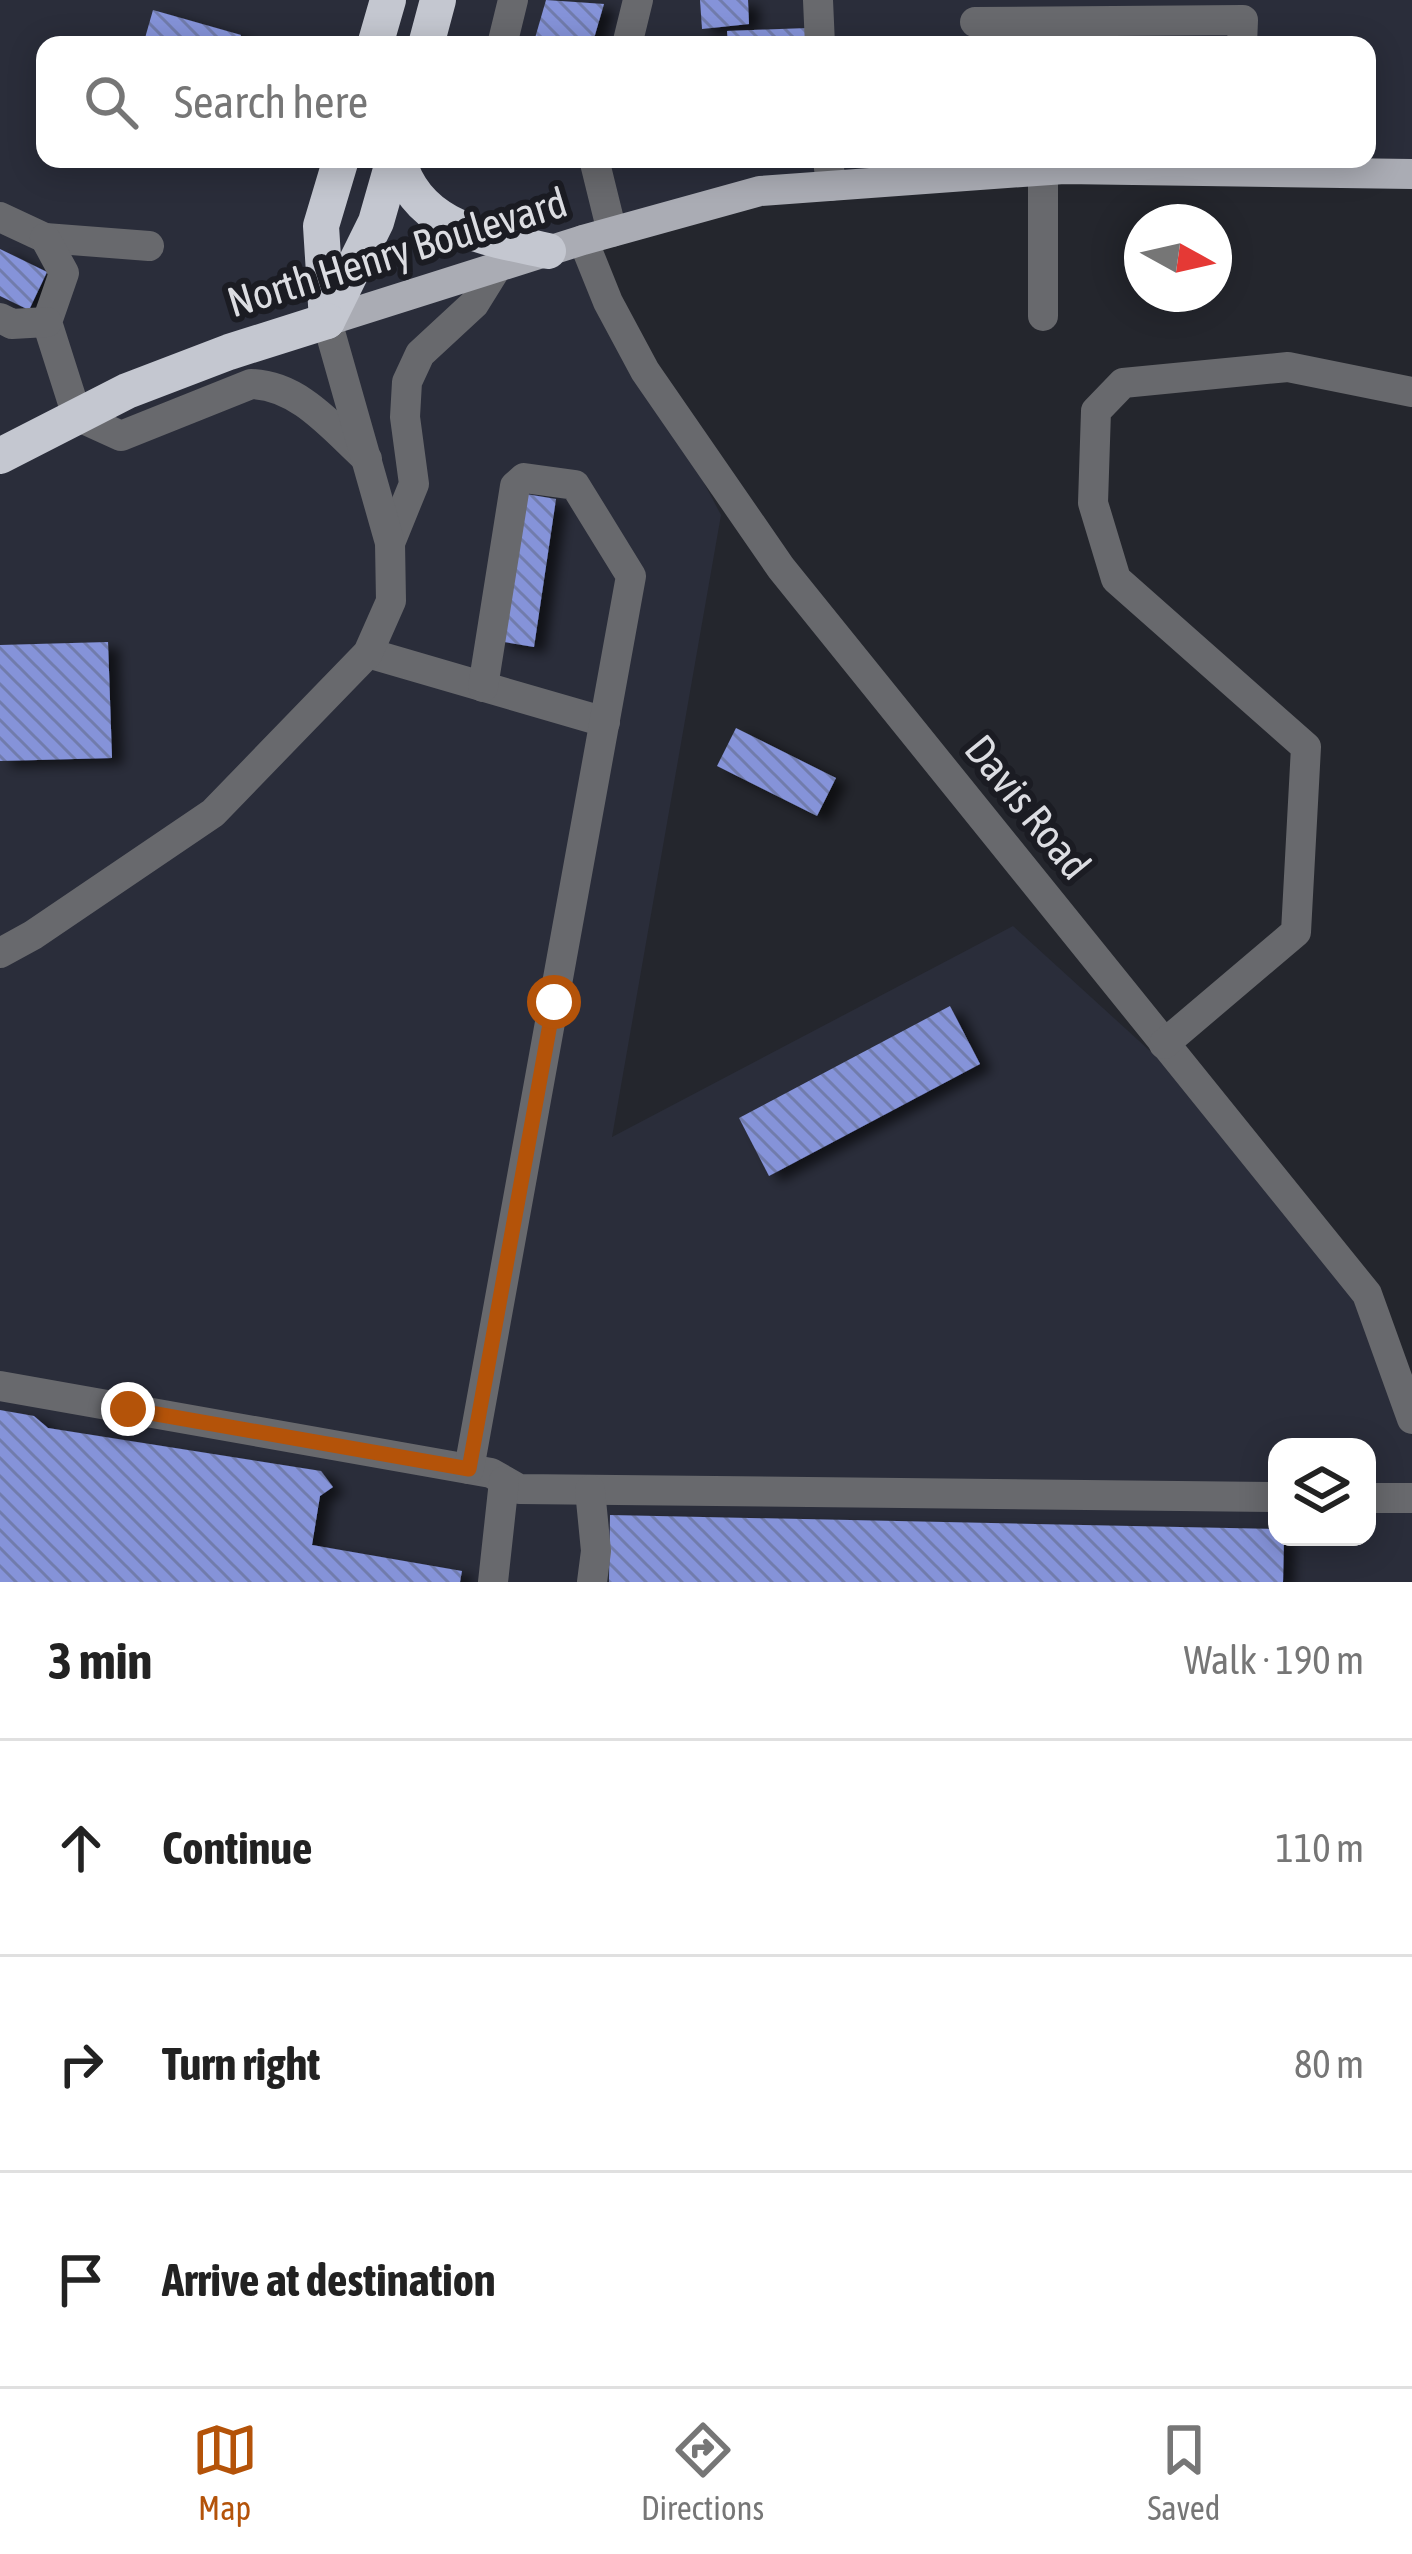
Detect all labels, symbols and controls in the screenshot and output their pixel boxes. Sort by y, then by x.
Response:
search box [36,36,1376,168]
icon: search [78,69,144,135]
text: Search here [174,76,368,128]
street label: North Henry Boulevard [222,178,572,326]
north arrow [1124,204,1232,312]
street label: Davis Road [956,726,1100,888]
route start [527,975,581,1029]
route end [101,1382,155,1436]
map controls [1268,1438,1376,1546]
button: layers [1268,1438,1376,1546]
text: 3 min [48,1631,152,1690]
text: Walk · 190 m [1184,1638,1364,1682]
icon: ahead [48,1815,114,1881]
text: Continue [162,1822,313,1874]
text: 110 m [1276,1826,1364,1870]
icon: right [48,2031,114,2097]
text: Turn right [162,2038,320,2090]
text: 80 m [1294,2042,1364,2086]
icon: arrive [48,2247,114,2313]
text: Arrive at destination [162,2254,496,2306]
tab: Map [192,2417,258,2527]
tab: Directions [641,2417,764,2527]
tab: Saved [1147,2417,1220,2527]

